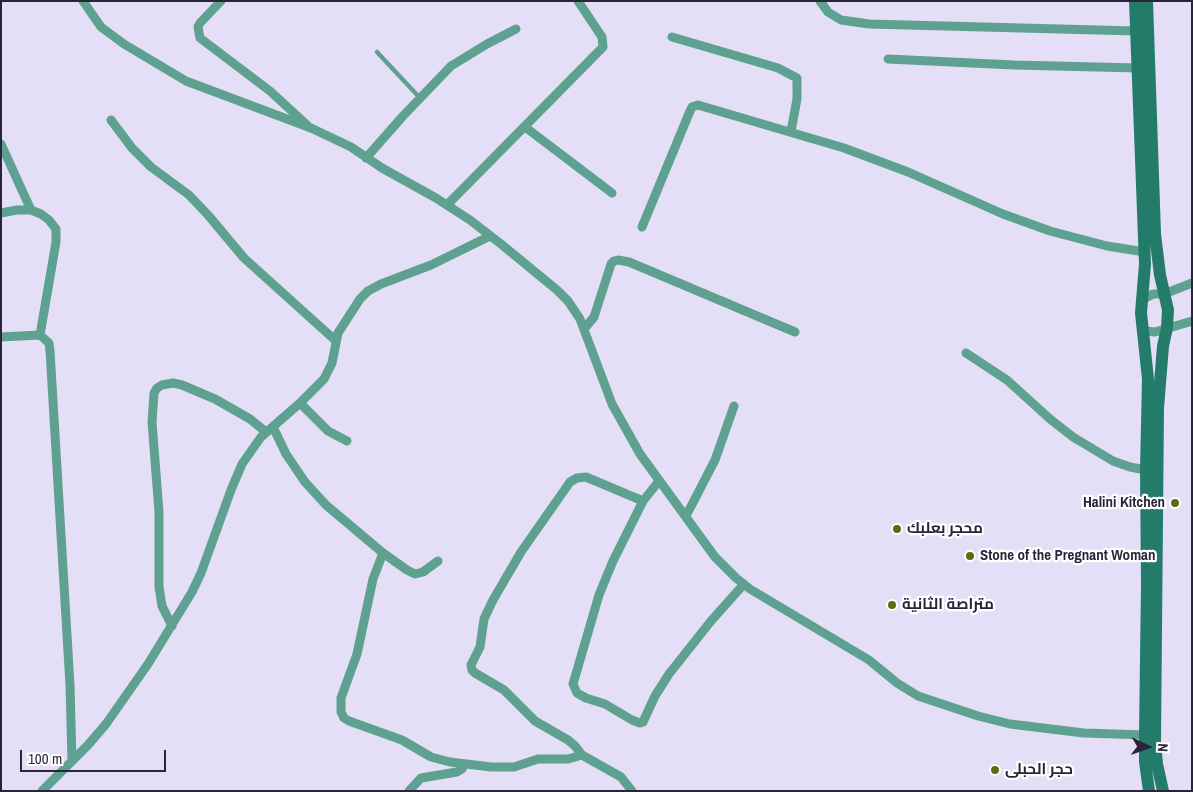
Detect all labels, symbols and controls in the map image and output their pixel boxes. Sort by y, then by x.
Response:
place label: Halini Kitchen [1083,494,1165,512]
marker: Halini Kitchen [1169,497,1181,509]
place label: محجر بعلبك [907,520,983,538]
marker: محجر بعلبك [891,523,903,535]
place label: Stone of the Pregnant Woman [980,547,1155,565]
marker: Stone of the Pregnant Woman [964,550,976,562]
place label: متراصة الثانية [902,596,994,614]
marker: متراصة الثانية [886,599,898,611]
north arrow [1123,722,1173,772]
scale bar [22,740,169,772]
text: N [1154,743,1172,752]
text: 100 m [28,748,62,769]
place label: حجر الحبلى [1005,761,1073,779]
marker: حجر الحبلى [989,764,1001,776]

